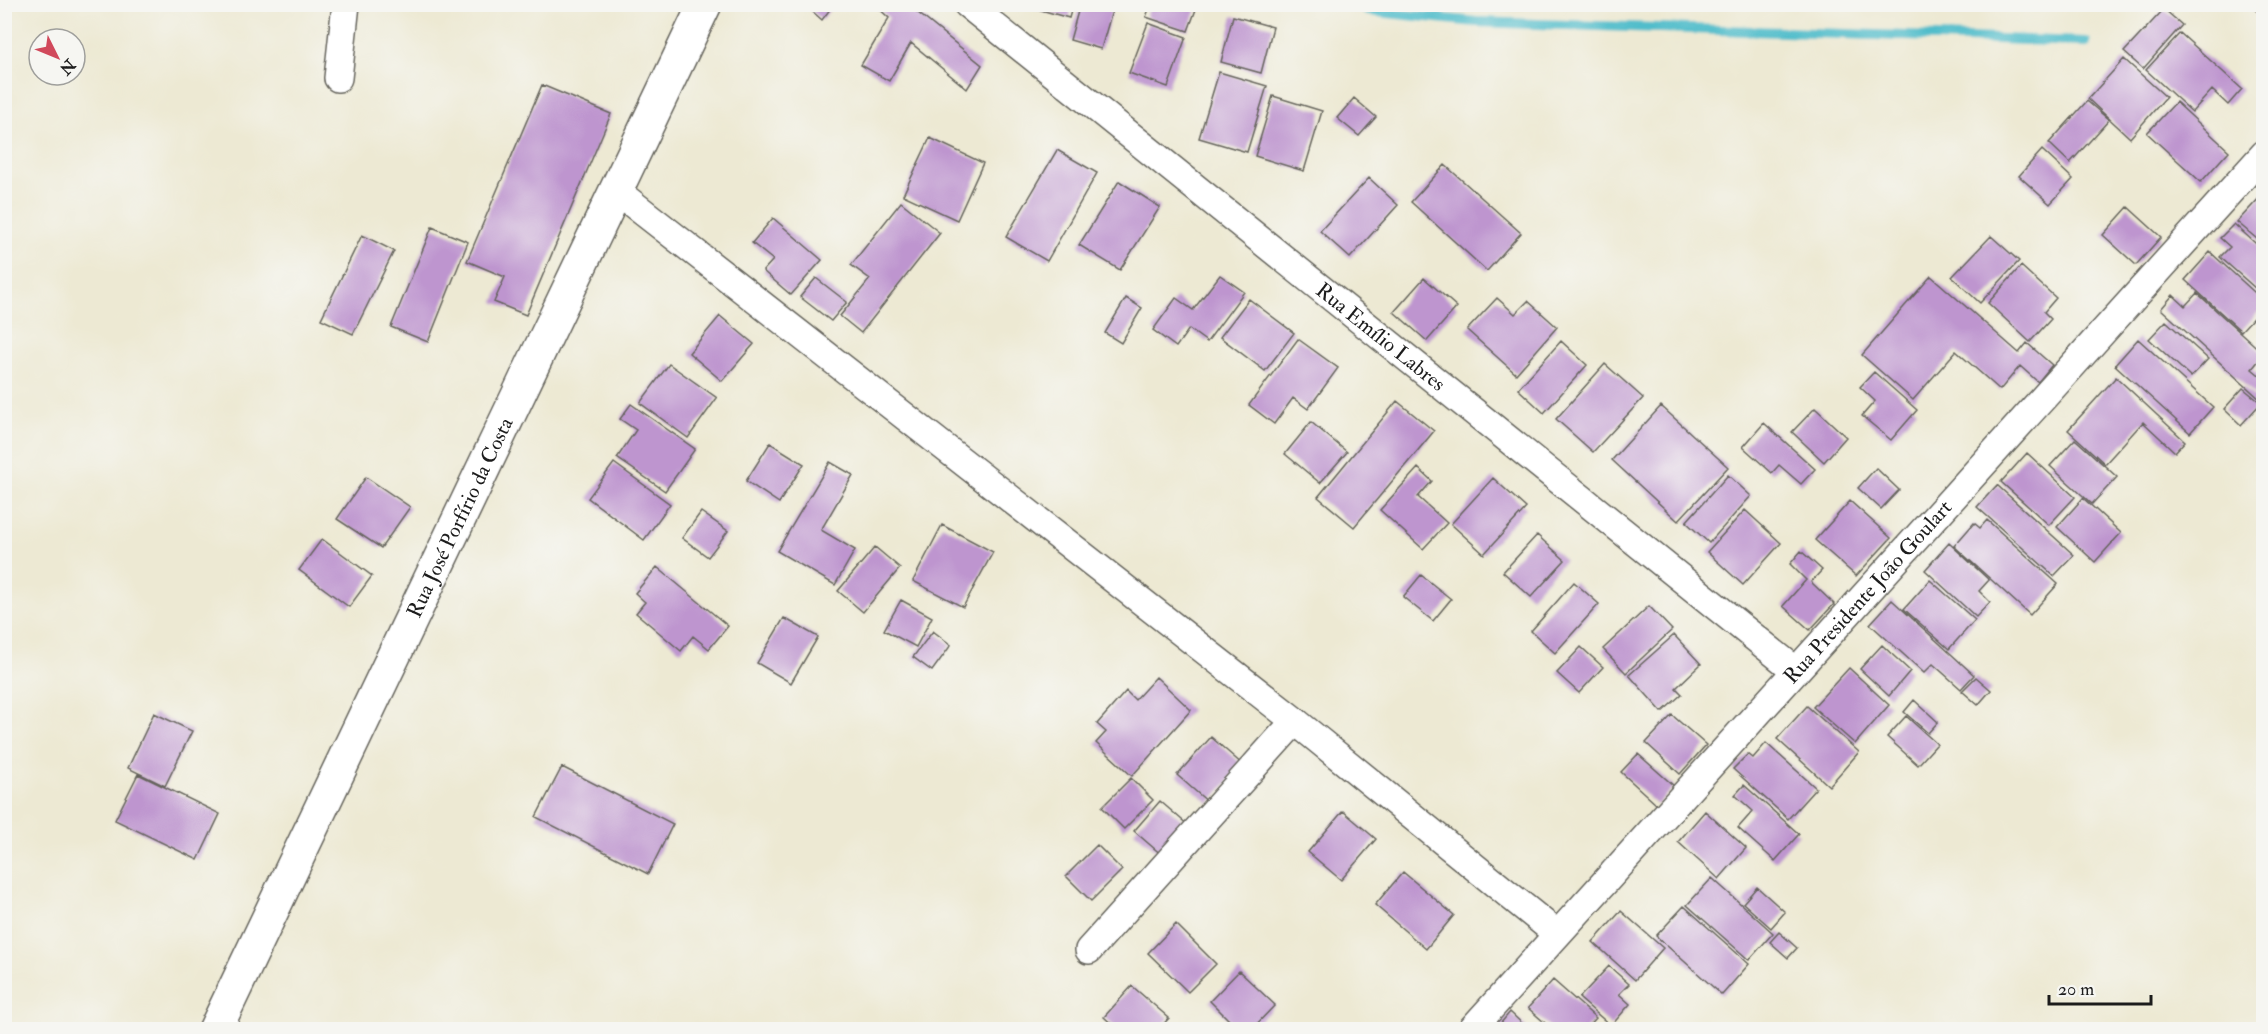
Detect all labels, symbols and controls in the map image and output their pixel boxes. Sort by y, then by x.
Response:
north arrow [27,27,87,87]
text: N [55,54,80,79]
street label: Rua Emílio Labres [1310,276,1451,397]
street label: Rua José Porfírio da Costa [400,413,519,622]
street label: Rua Presidente João Goulart [1778,494,1958,689]
scale bar [2049,968,2151,1006]
text: 20 m [2058,978,2094,1001]

